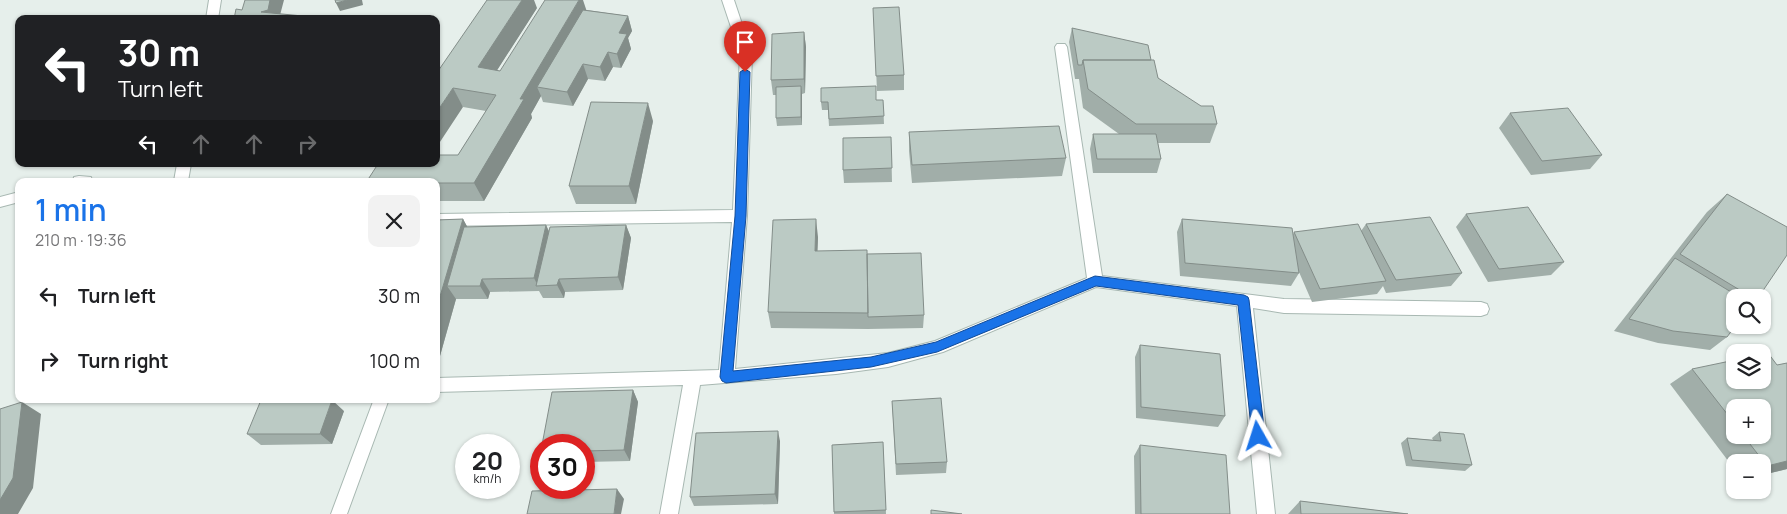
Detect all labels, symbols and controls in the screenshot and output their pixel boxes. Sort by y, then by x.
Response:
pin [724,21,766,72]
icon: arrive [731,28,759,56]
text: 30 m [118,29,200,77]
icon: left [35,35,100,100]
text: Turn left [118,74,203,104]
icon: left [134,130,162,158]
icon: ahead [187,130,215,158]
icon: ahead [240,130,268,158]
icon: right [293,130,321,158]
text: 1 min [35,189,107,230]
button: close [368,195,420,247]
text: 210 m · 19:36 [35,229,127,251]
icon: left [35,282,63,310]
text: Turn left [78,283,156,309]
text: 30 m [378,283,420,309]
map controls [1726,289,1771,499]
button: search [1726,289,1771,334]
button: layers [1726,344,1771,389]
icon: right [35,347,63,375]
text: Turn right [78,348,168,374]
text: 100 m [369,348,420,374]
button: + [1726,399,1771,444]
position arrow [1231,409,1283,461]
speed limit sign: 30 [530,434,595,499]
text: 20 [472,443,503,478]
button: − [1726,454,1771,499]
text: km/h [474,470,501,487]

